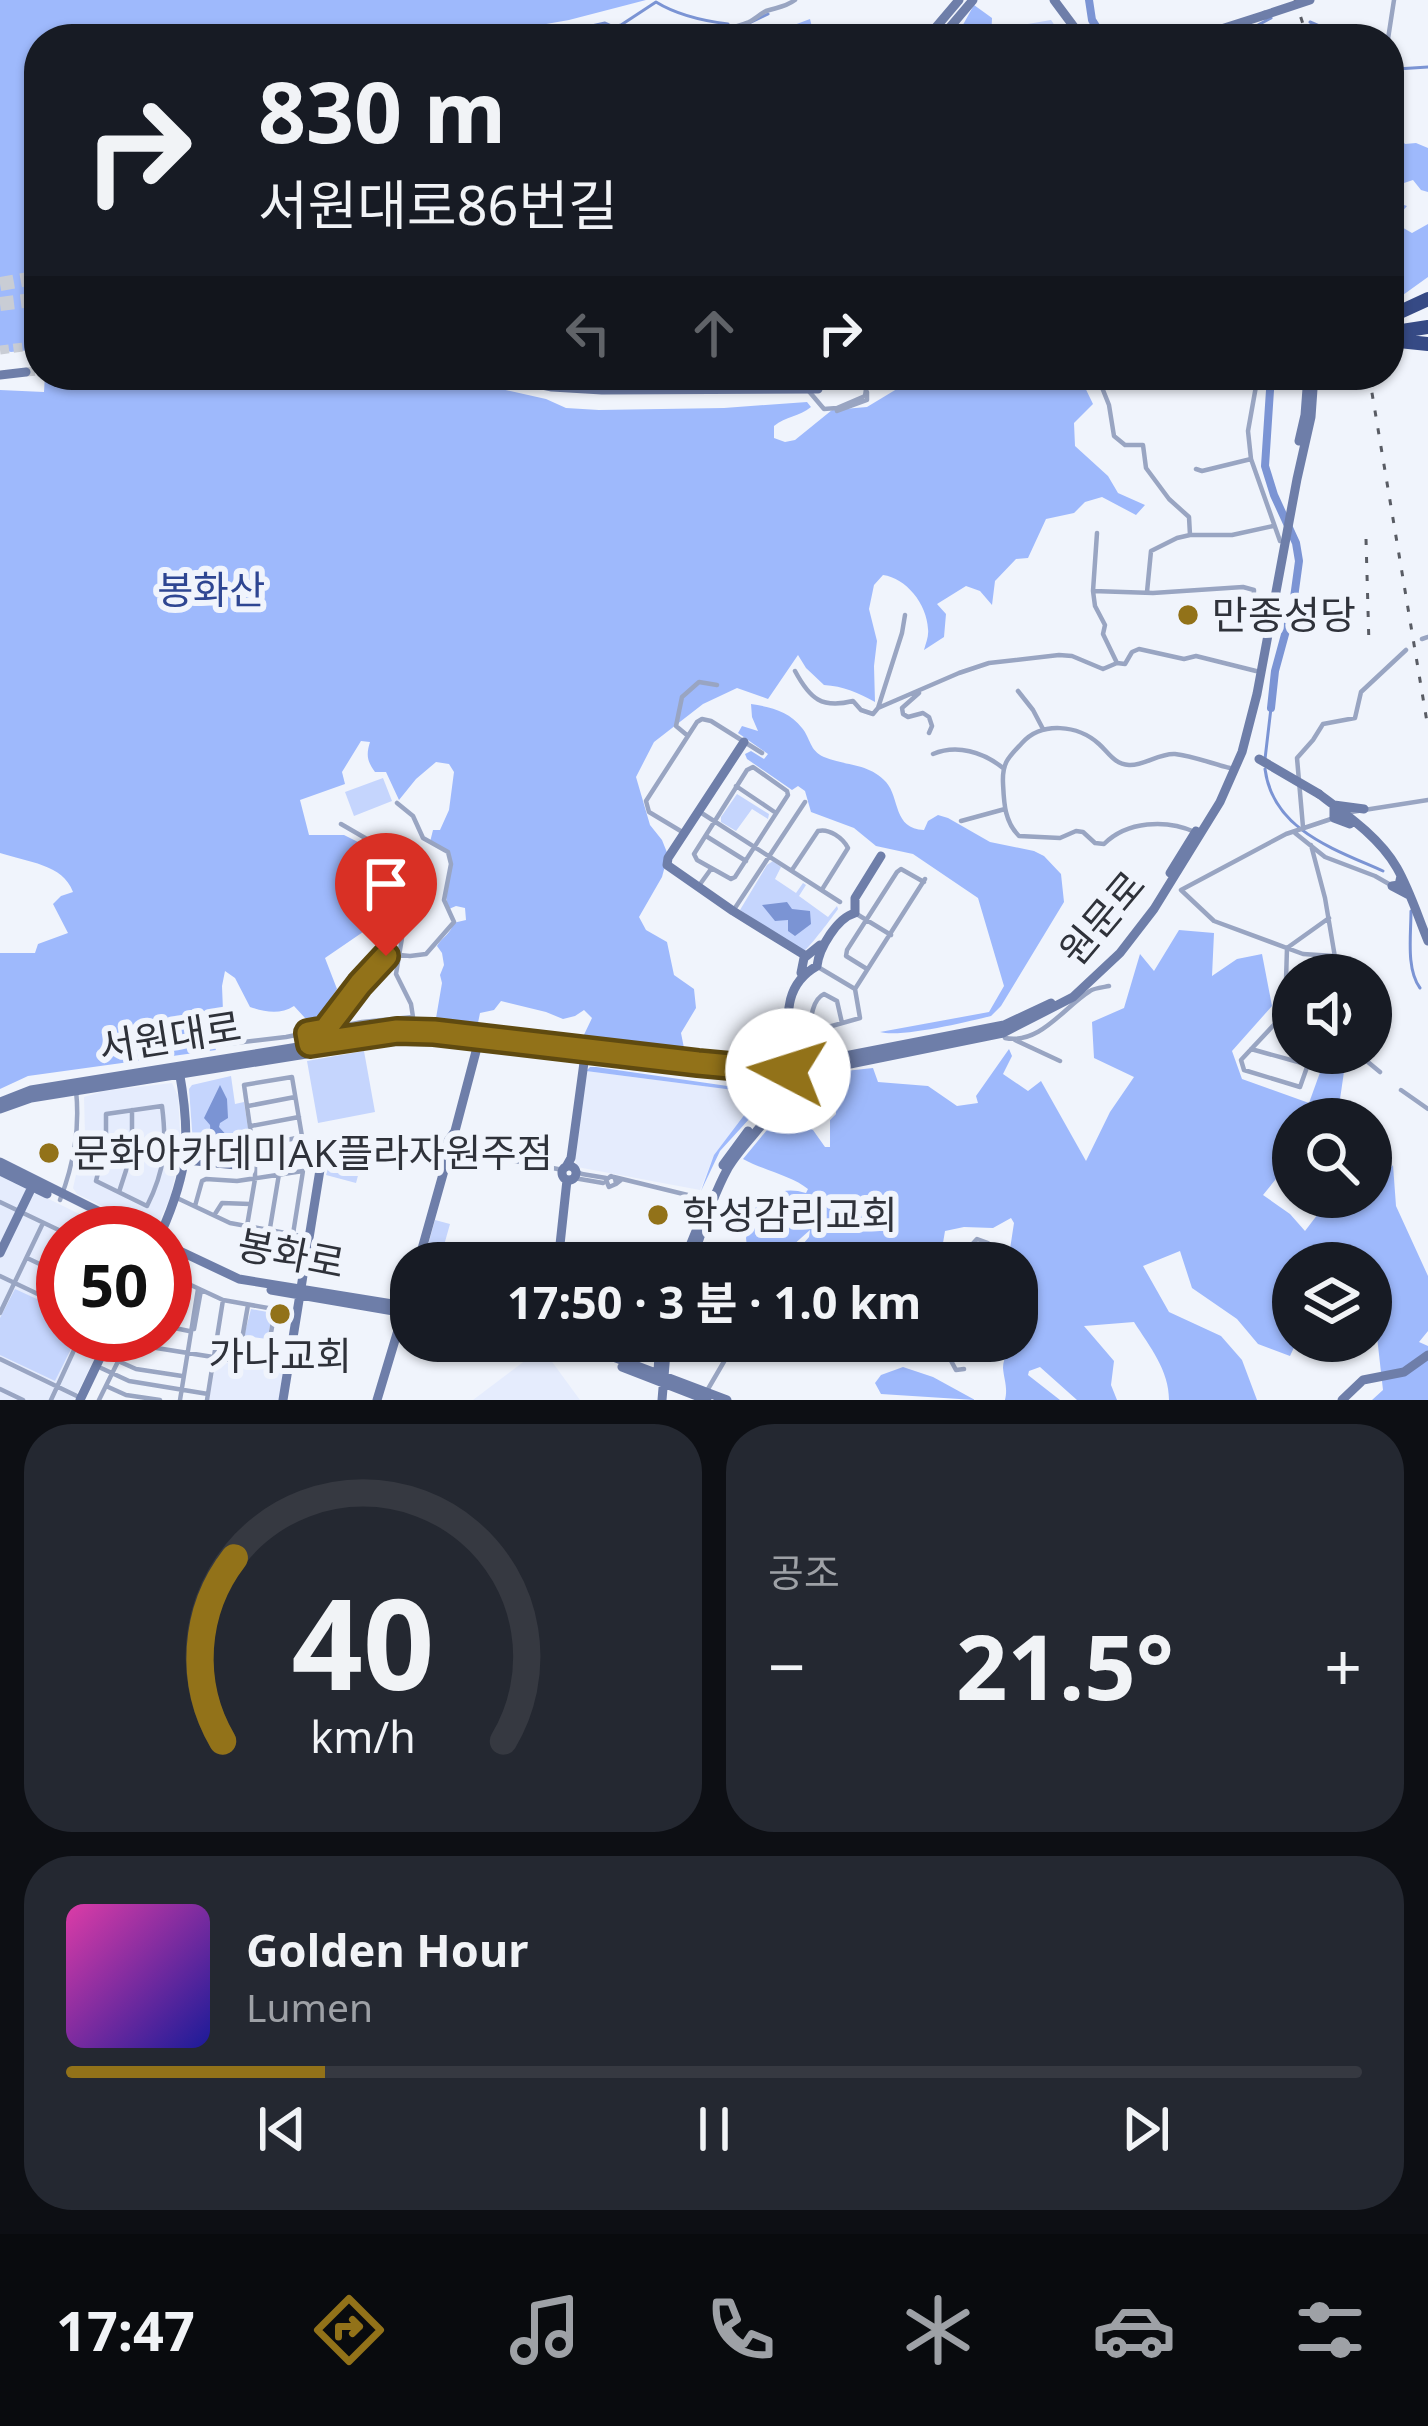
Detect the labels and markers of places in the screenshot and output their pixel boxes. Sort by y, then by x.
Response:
place label: 만종성당 [1212,587,1356,640]
marker: 만종성당 [1175,602,1201,628]
pin [335,833,437,956]
place label: 문화아카데미AK플라자원주점 [73,1125,553,1178]
marker: 문화아카데미AK플라자원주점 [36,1140,62,1166]
place label: 학성감리교회 [682,1187,897,1240]
marker: 학성감리교회 [645,1202,671,1228]
marker: 가나교회 [267,1301,293,1327]
place label: 가나교회 [208,1328,352,1381]

